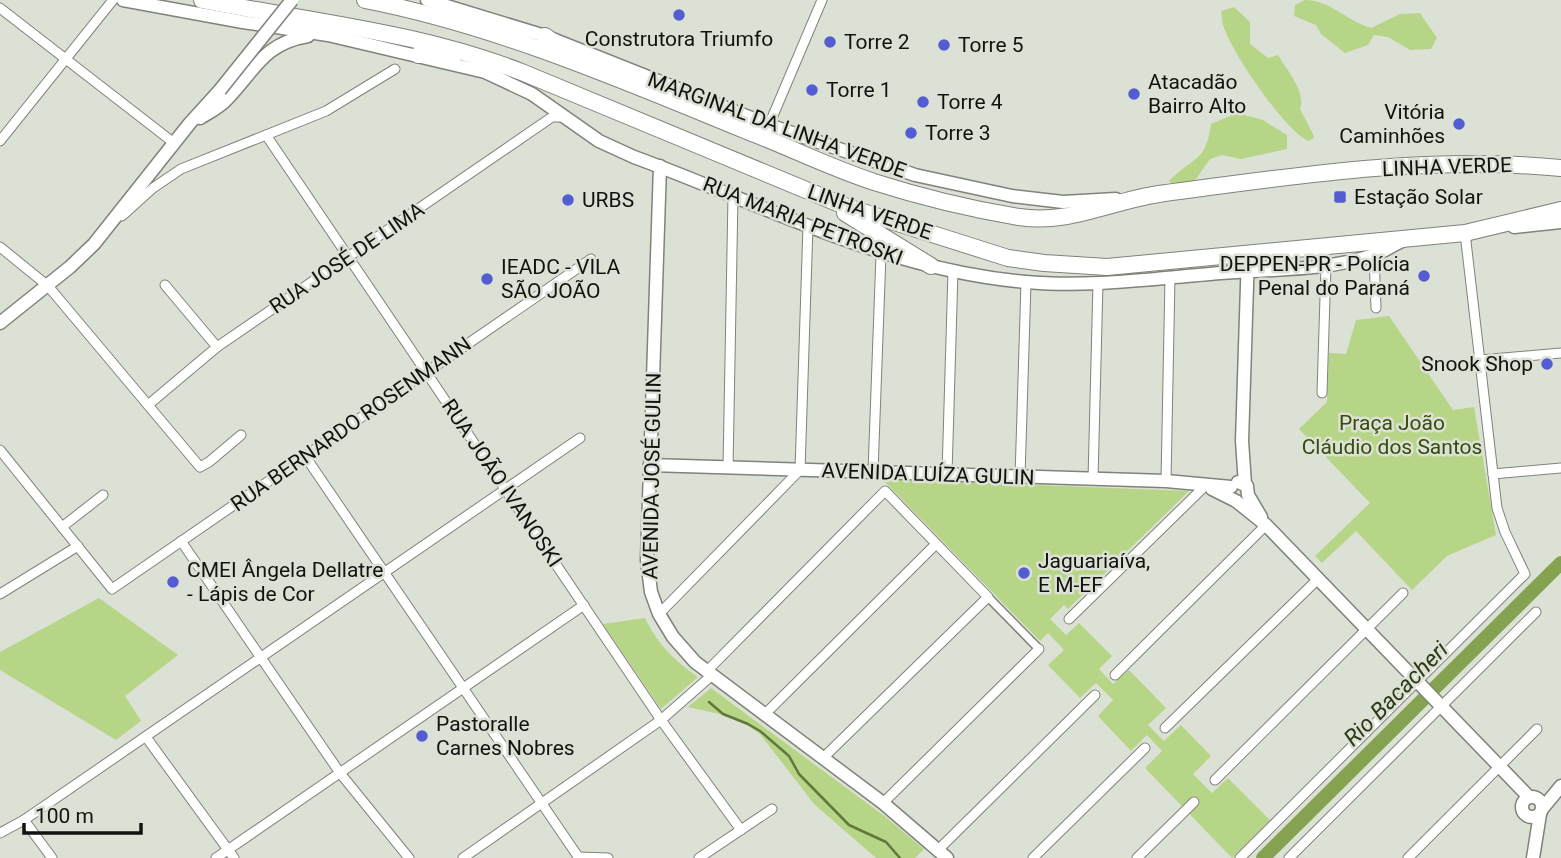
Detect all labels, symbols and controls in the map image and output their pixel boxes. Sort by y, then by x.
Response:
marker: Construtora Triumfo [671,7,687,23]
place label: Construtora Triumfo [585,27,773,51]
place label: Torre 2 [844,30,910,54]
place label: Torre 5 [958,33,1024,57]
marker: Torre 2 [822,34,838,50]
marker: Torre 5 [936,37,952,53]
street label: MARGINAL DA LINHA VERDE [645,67,909,183]
place label: Atacadão Bairro Alto [1148,70,1246,118]
place label: Torre 1 [826,78,892,102]
marker: Torre 1 [804,82,820,98]
marker: Atacadão Bairro Alto [1126,86,1142,102]
place label: Torre 4 [937,90,1003,114]
marker: Torre 4 [915,94,931,110]
place label: Vitória Caminhões [1339,100,1445,148]
marker: Vitória Caminhões [1451,116,1467,132]
place label: Torre 3 [925,121,991,145]
marker: Torre 3 [903,125,919,141]
street label: LINHA VERDE [1382,153,1512,181]
street label: RUA MARIA PETROSKI [700,172,906,270]
street label: LINHA VERDE [805,179,935,245]
place label: Estação Solar [1354,185,1483,209]
place label: URBS [582,188,634,212]
marker: Estação Solar [1332,189,1348,205]
marker: URBS [560,192,576,208]
street label: RUA JOSÉ DE LIMA [265,197,429,319]
place label: DEPPEN-PR - Polícia Penal do Paraná [1220,252,1410,300]
place label: IEADC - VILA SÃO JOÃO [501,255,621,303]
marker: DEPPEN-PR - Polícia Penal do Paraná [1416,268,1432,284]
marker: IEADC - VILA SÃO JOÃO [479,271,495,287]
street label: RUA BERNARDO ROSENMANN [226,332,476,516]
place label: Snook Shop [1421,352,1533,376]
marker: Snook Shop [1539,356,1555,372]
street label: AVENIDA JOSÉ GULIN [638,372,666,580]
street label: RUA JOÃO IVANOSKI [437,395,567,571]
park label: Praça João Cláudio dos Santos [1302,411,1482,459]
street label: AVENIDA LUÍZA GULIN [821,458,1035,490]
place label: Jaguariaíva, E M-EF [1038,549,1150,597]
place label: CMEI Ângela Dellatre - Lápis de Cor [187,558,383,606]
marker: Jaguariaíva, E M-EF [1016,565,1032,581]
marker: CMEI Ângela Dellatre - Lápis de Cor [165,574,181,590]
water label: Rio Bacacheri [1338,636,1454,752]
place label: Pastoralle Carnes Nobres [436,712,575,760]
marker: Pastoralle Carnes Nobres [414,728,430,744]
scale bar [24,792,142,836]
text: 100 m [35,804,94,828]

